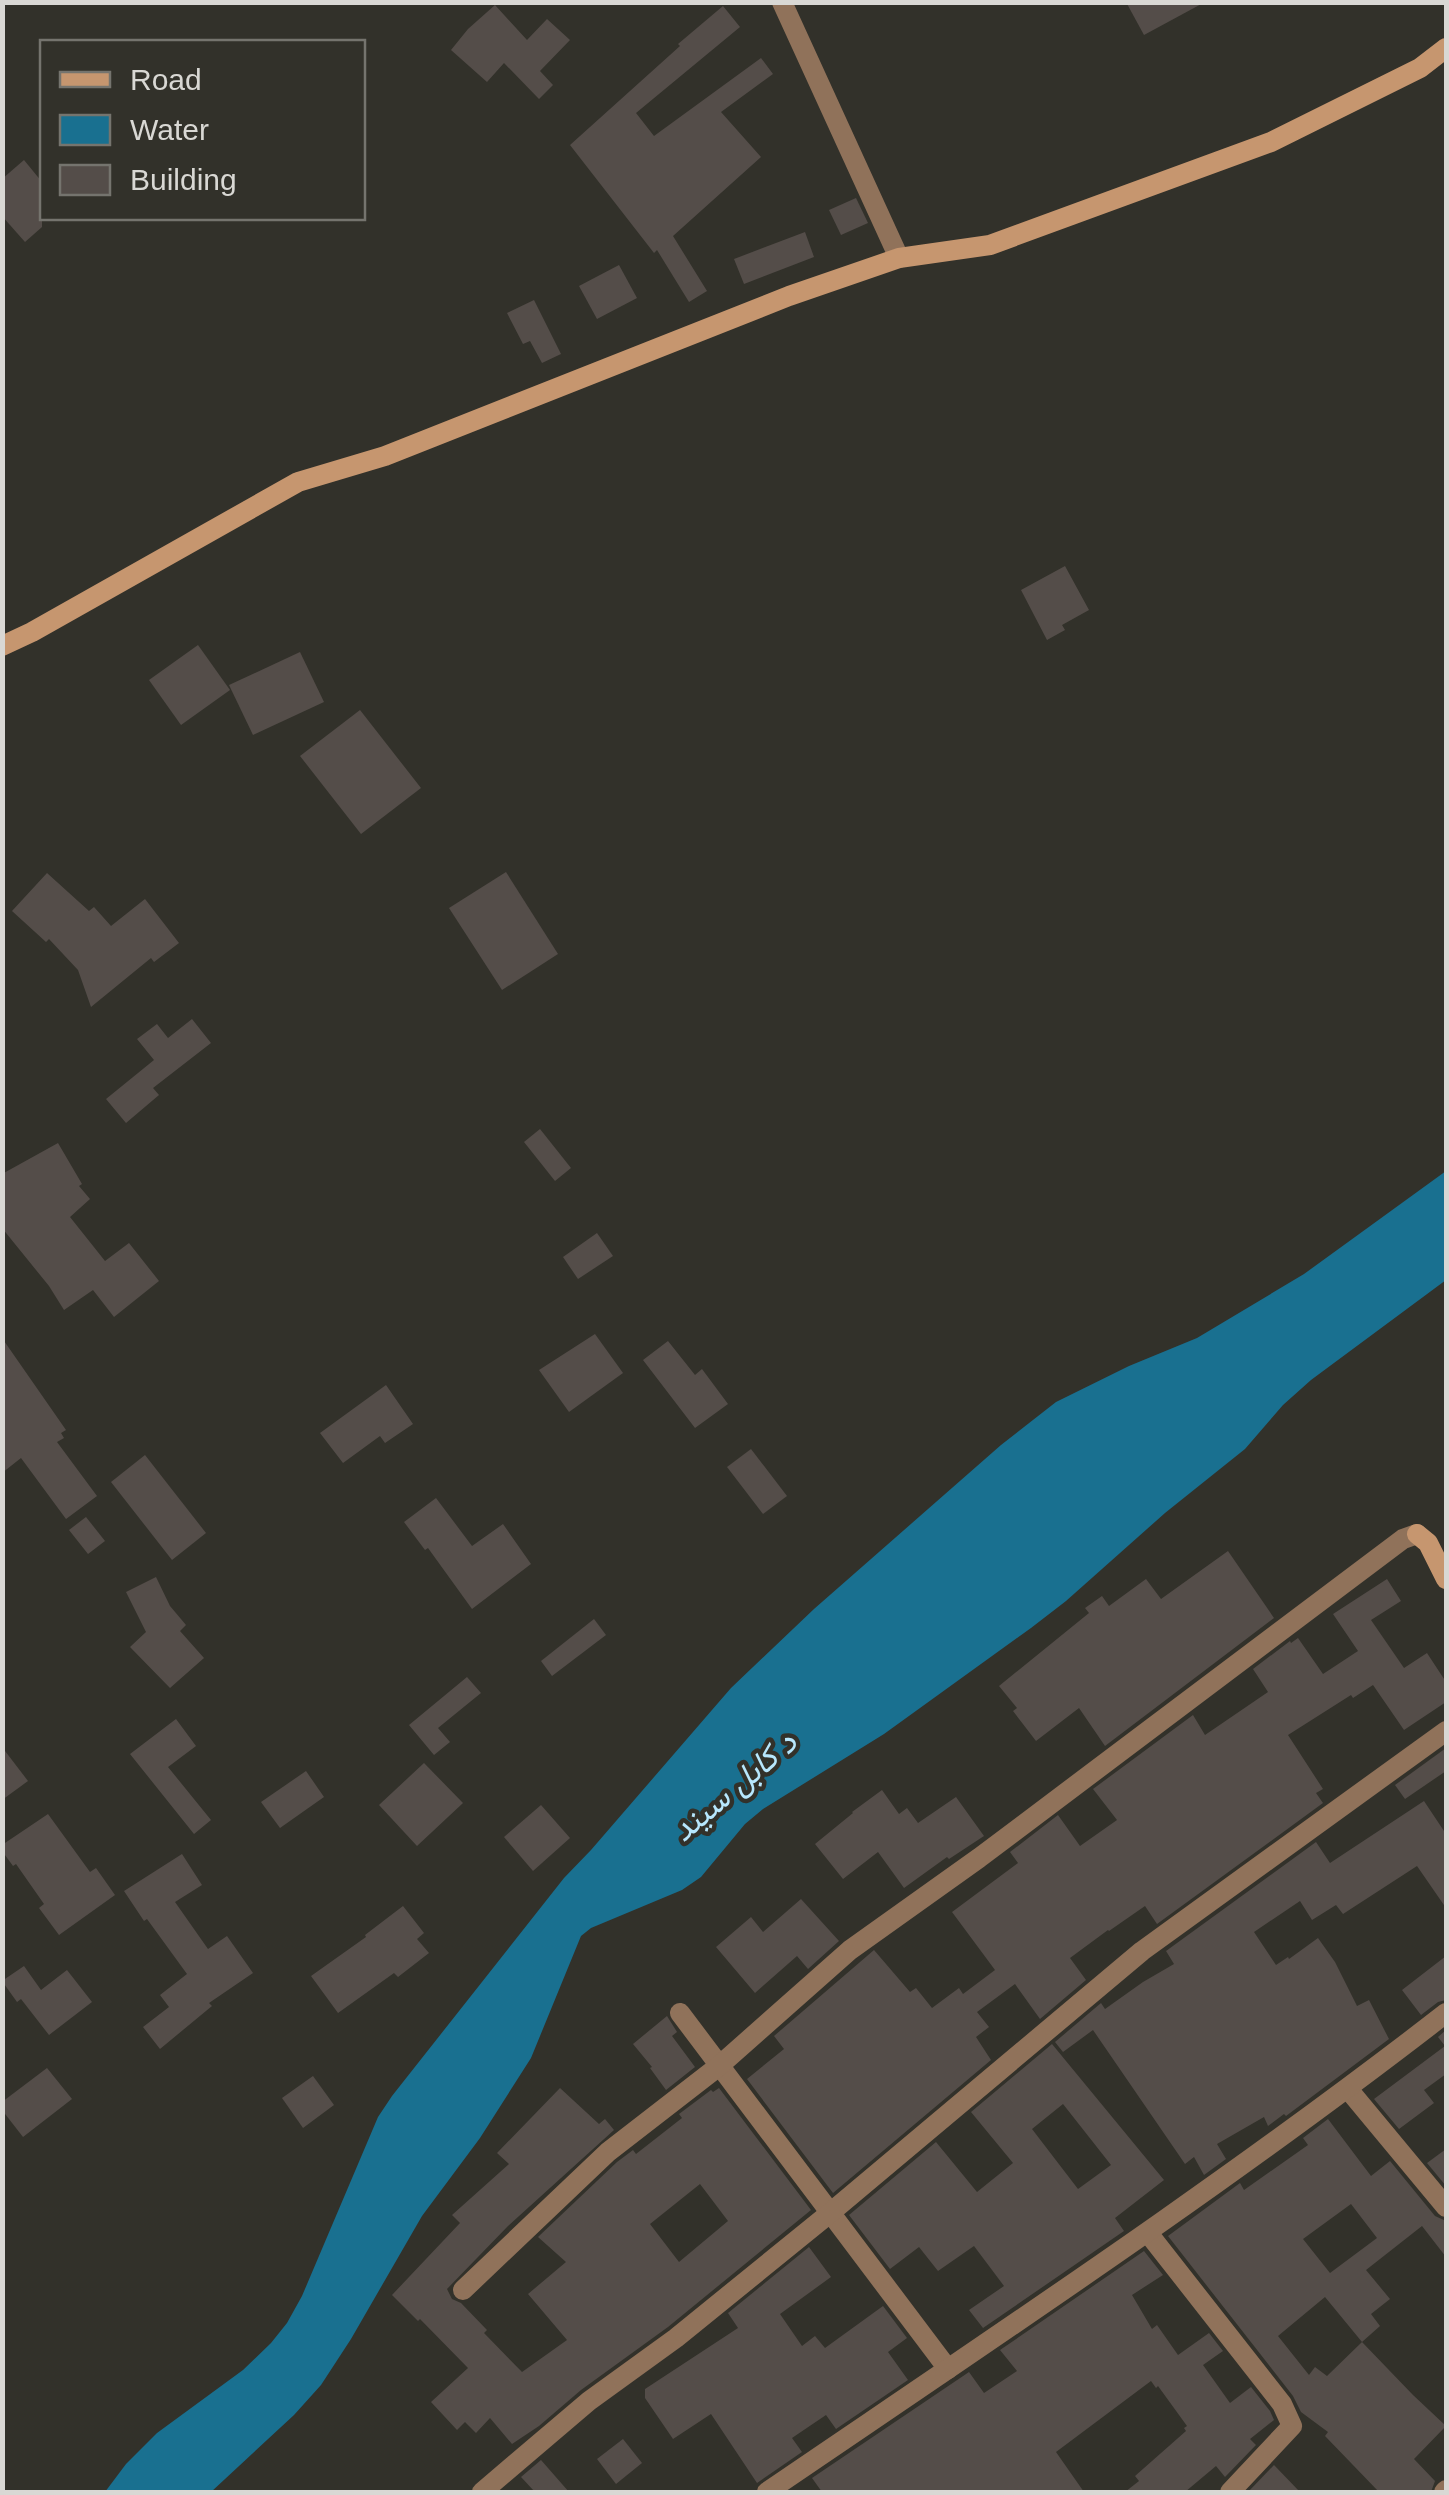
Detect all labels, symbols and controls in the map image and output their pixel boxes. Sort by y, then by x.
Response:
legend [40,40,365,220]
text: Road [130,63,202,96]
text: Water [130,113,209,146]
text: Building [130,163,237,196]
water label: د کابل سيند [665,1723,805,1849]

